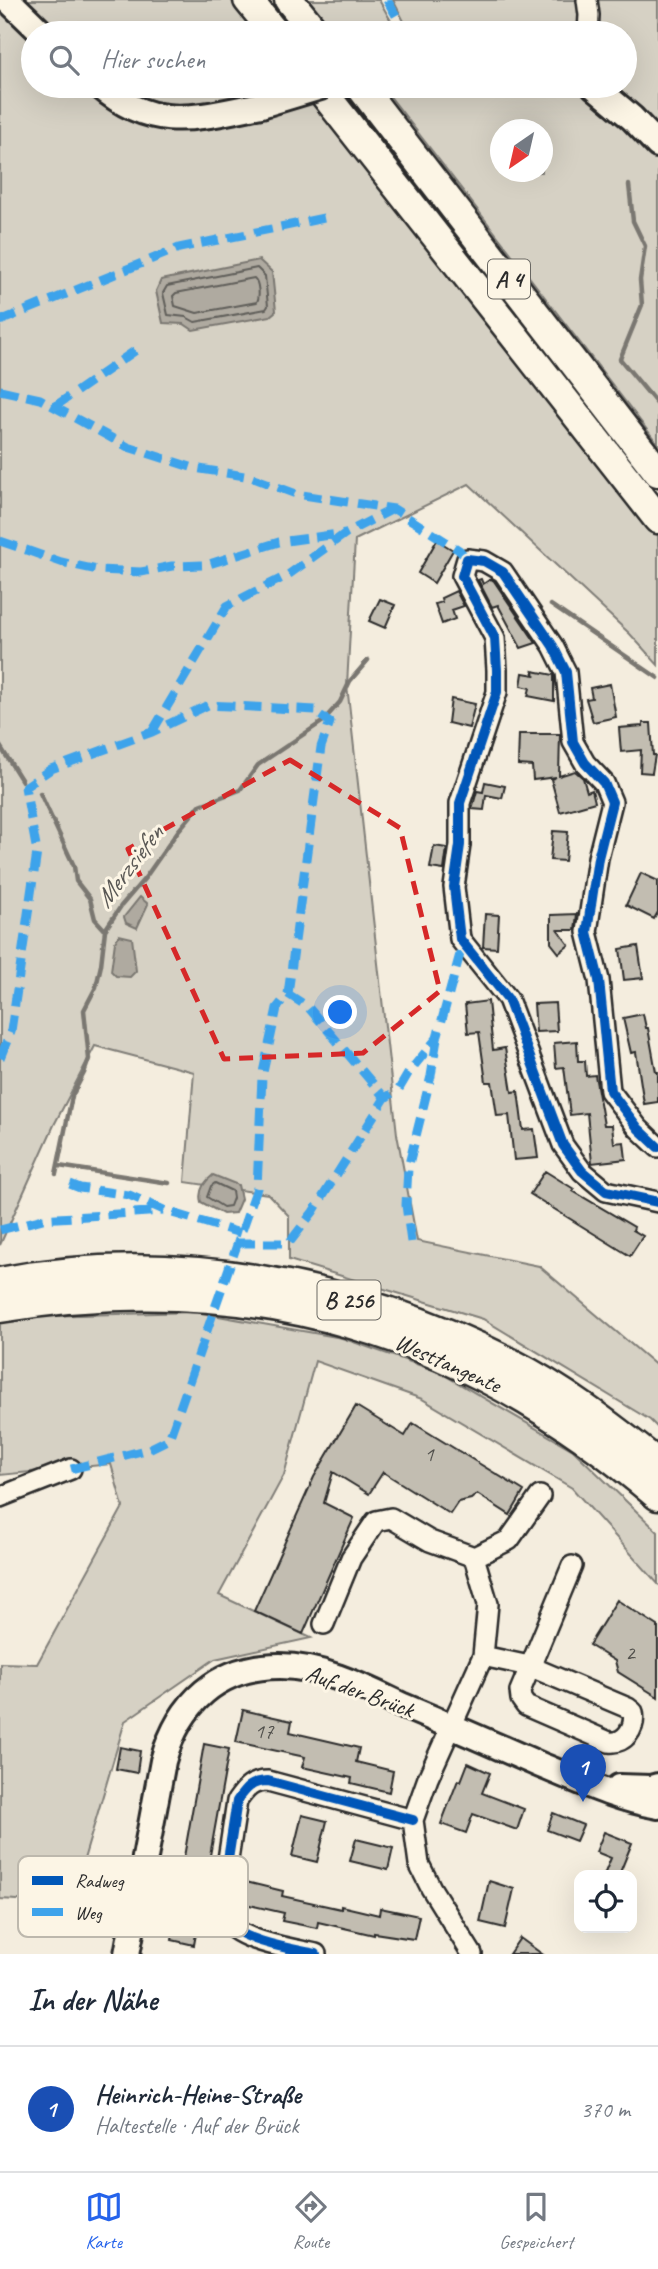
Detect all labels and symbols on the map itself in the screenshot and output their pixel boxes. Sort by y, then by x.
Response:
north arrow [490,119,553,182]
road number: A 4 [488,260,530,298]
water label: Merzsiefen [87,816,172,914]
your location [323,995,357,1029]
road number: B 256 [318,1280,380,1320]
street label: Westtangente [390,1326,508,1401]
house number: 1 [424,1441,435,1467]
house number: 2 [625,1640,636,1666]
street label: Auf der Brück [302,1658,420,1725]
house number: 17 [255,1718,275,1744]
pin: 1 [560,1744,606,1802]
legend [18,1856,248,1937]
text: Radweg [75,1869,125,1893]
text: Weg [75,1901,103,1925]

